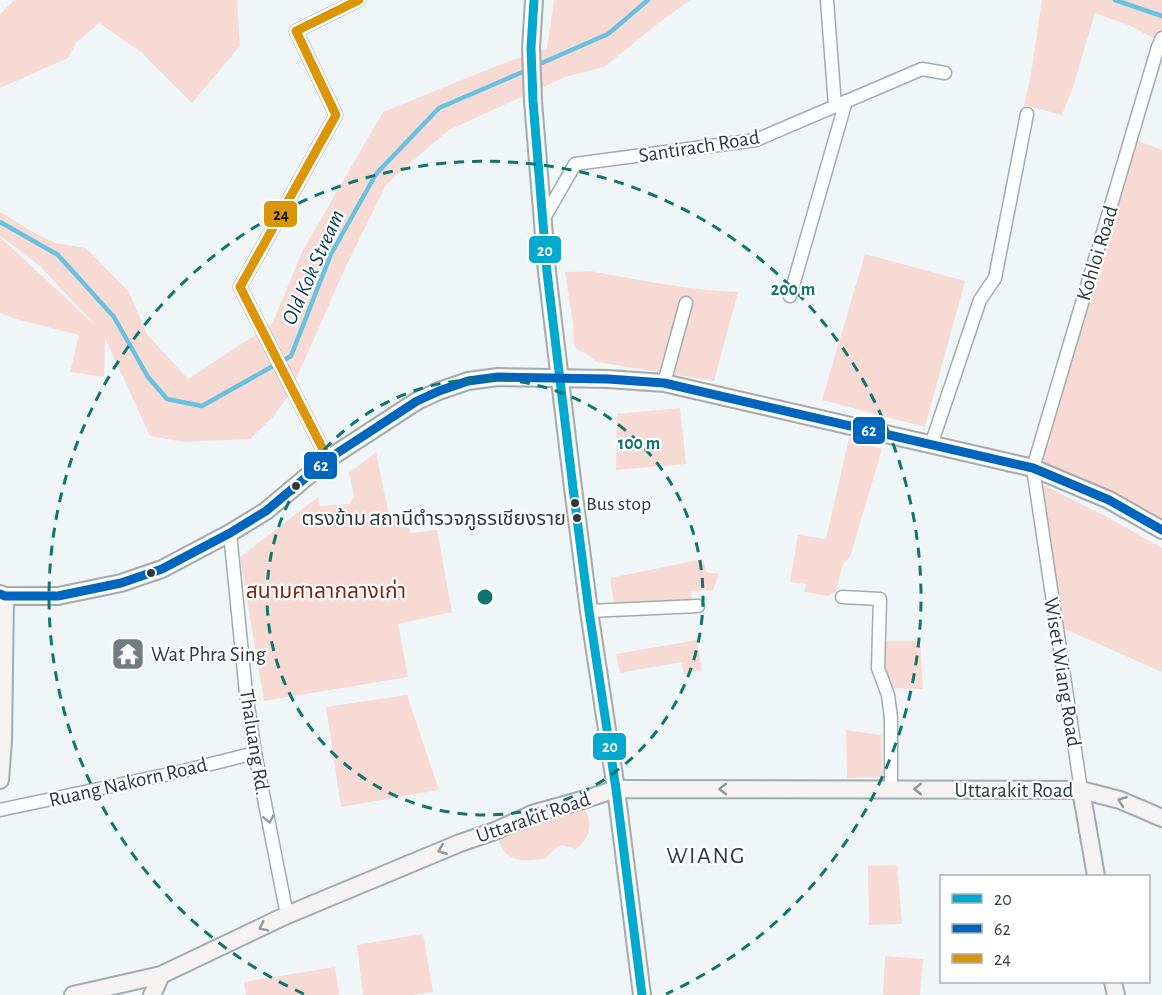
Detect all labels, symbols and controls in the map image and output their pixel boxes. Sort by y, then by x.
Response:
street label: Santirach Road [637,127,761,166]
line badge: 24 [263,200,298,228]
street label: Kohloi Road [1073,203,1122,303]
text: 24 [273,207,289,223]
water label: Old Kok Stream [278,207,348,328]
line badge: 20 [528,235,562,264]
text: 20 [537,243,553,259]
text: 200 m [771,281,815,299]
line badge: 62 [852,416,886,445]
text: 62 [861,423,877,439]
text: 100 m [618,435,660,453]
line badge: 62 [303,451,338,480]
text: 62 [313,458,329,474]
unlabelled marker [290,480,302,492]
place label: Bus stop [586,494,651,514]
marker: Bus stop [569,497,581,509]
place label: ตรงข้าม สถานีตำรวจภูธรเชียงราย [301,507,566,531]
marker: ตรงข้าม สถานีตำรวจภูธรเชียงราย [571,512,583,524]
unlabelled marker [145,567,157,579]
park label: สนามศาลากลางเก่า [246,579,406,602]
centre of rings [475,587,495,607]
street label: Wiset Wiang Road [1040,596,1085,748]
temple icon: Wat Phra Sing [110,636,146,672]
place label: Wat Phra Sing [151,644,267,665]
street label: Thaluang Rd. [236,687,273,797]
line badge: 20 [592,732,627,761]
text: 20 [602,739,618,755]
street label: Ruang Nakorn Road [47,754,209,811]
street label: Uttarakit Road [955,780,1074,801]
one-way arrow [718,783,727,795]
one-way arrow [913,783,922,795]
street label: Uttarakit Road [474,788,593,847]
one-way arrow [1117,796,1128,809]
one-way arrow [261,814,274,824]
one-way arrow [438,843,449,855]
district label: WIANG [666,844,746,868]
legend [940,875,1150,983]
text: 20 [994,891,1012,909]
one-way arrow [258,919,269,931]
text: 62 [994,921,1011,939]
text: 24 [994,951,1011,969]

